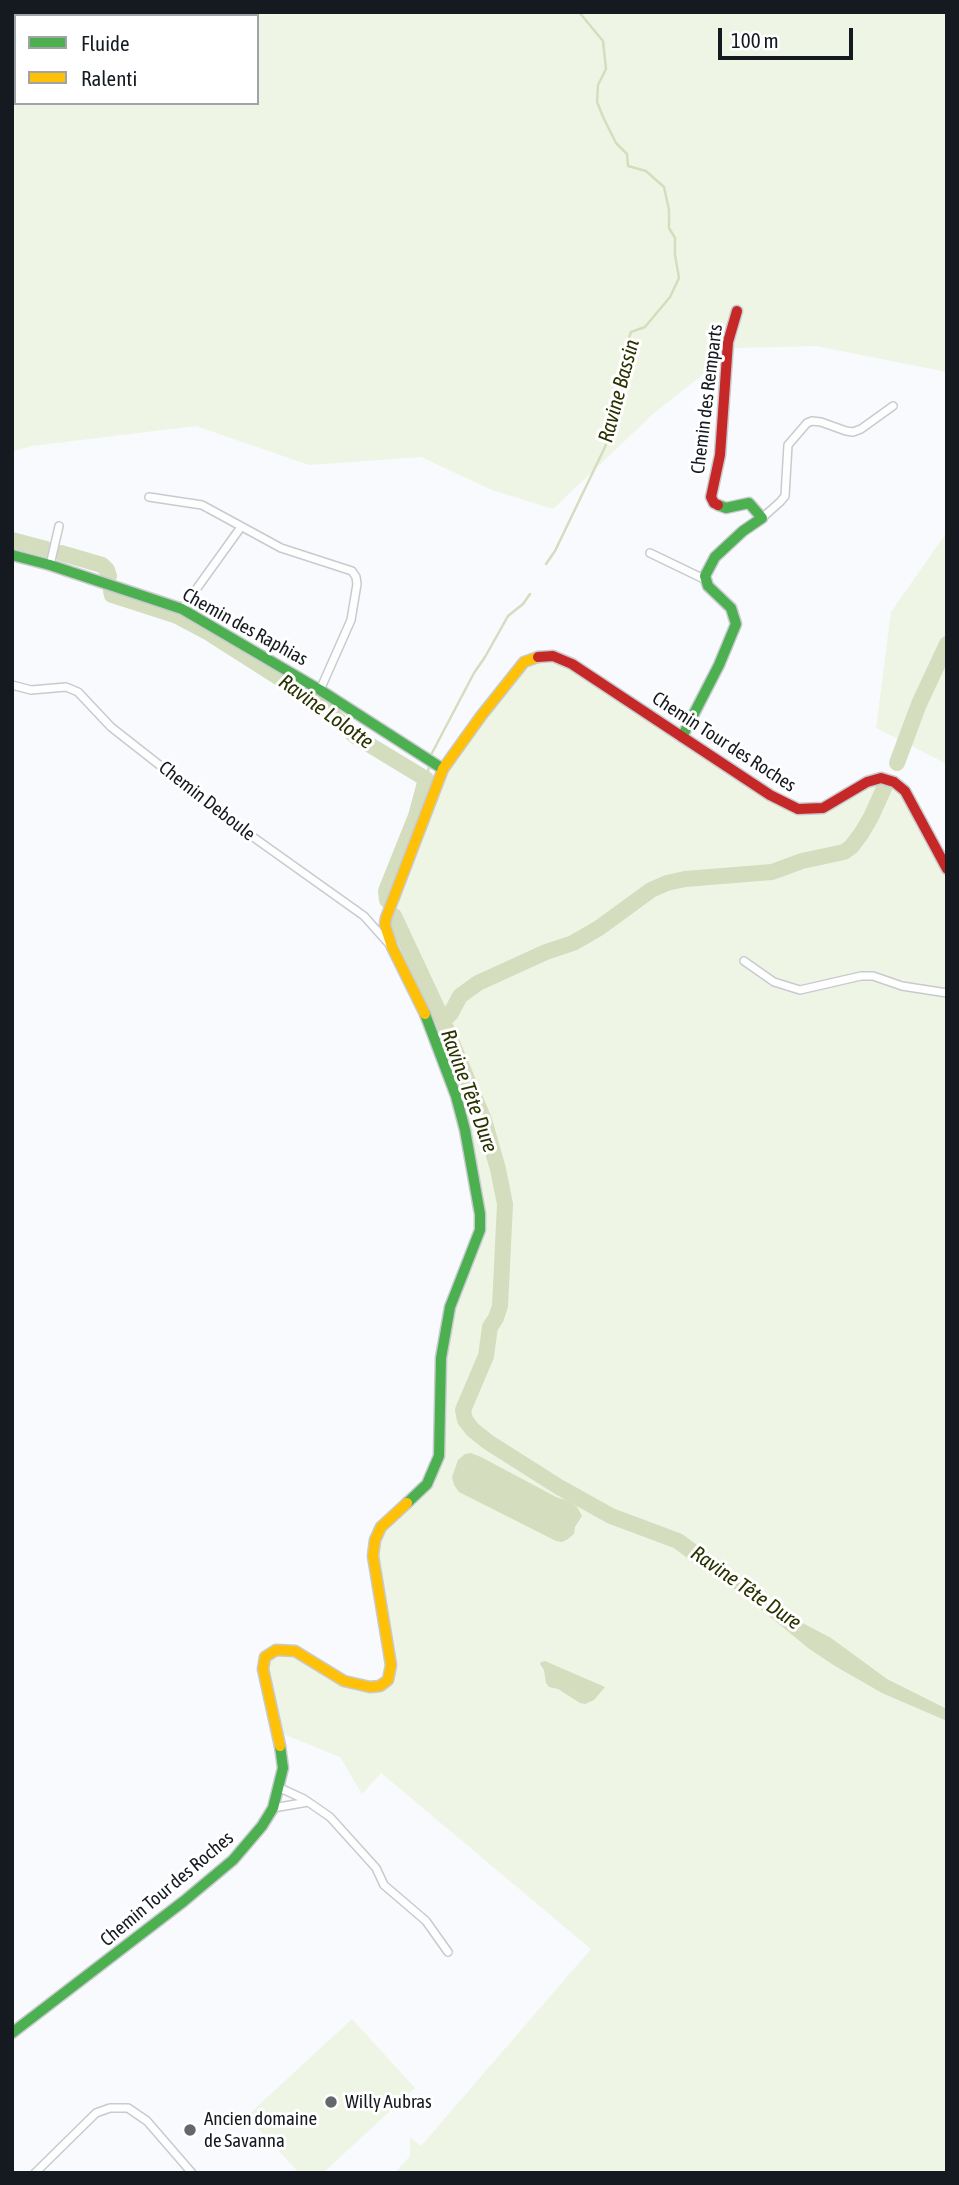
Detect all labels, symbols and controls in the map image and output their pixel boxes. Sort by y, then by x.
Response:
legend [14,14,259,105]
scale bar [721,14,856,58]
text: 100 m [731,28,779,52]
text: Fluide [81,31,130,55]
text: Ralenti [81,66,137,90]
street label: Chemin des Remparts [687,323,727,475]
water label: Ravine Bassin [593,337,645,445]
street label: Chemin des Raphias [178,583,312,671]
water label: Ravine Lolotte [274,669,378,755]
street label: Chemin Tour des Roches [648,687,800,797]
street label: Chemin Deboule [154,756,260,846]
water label: Ravine Tête Dure [435,1026,503,1156]
water label: Ravine Tête Dure [686,1541,806,1635]
street label: Chemin Tour des Roches [96,1827,238,1951]
place label: Willy Aubras [345,2091,432,2113]
marker: Willy Aubras [323,2094,339,2110]
place label: Ancien domaine de Savanna [204,2108,317,2152]
marker: Ancien domaine de Savanna [182,2122,198,2138]

